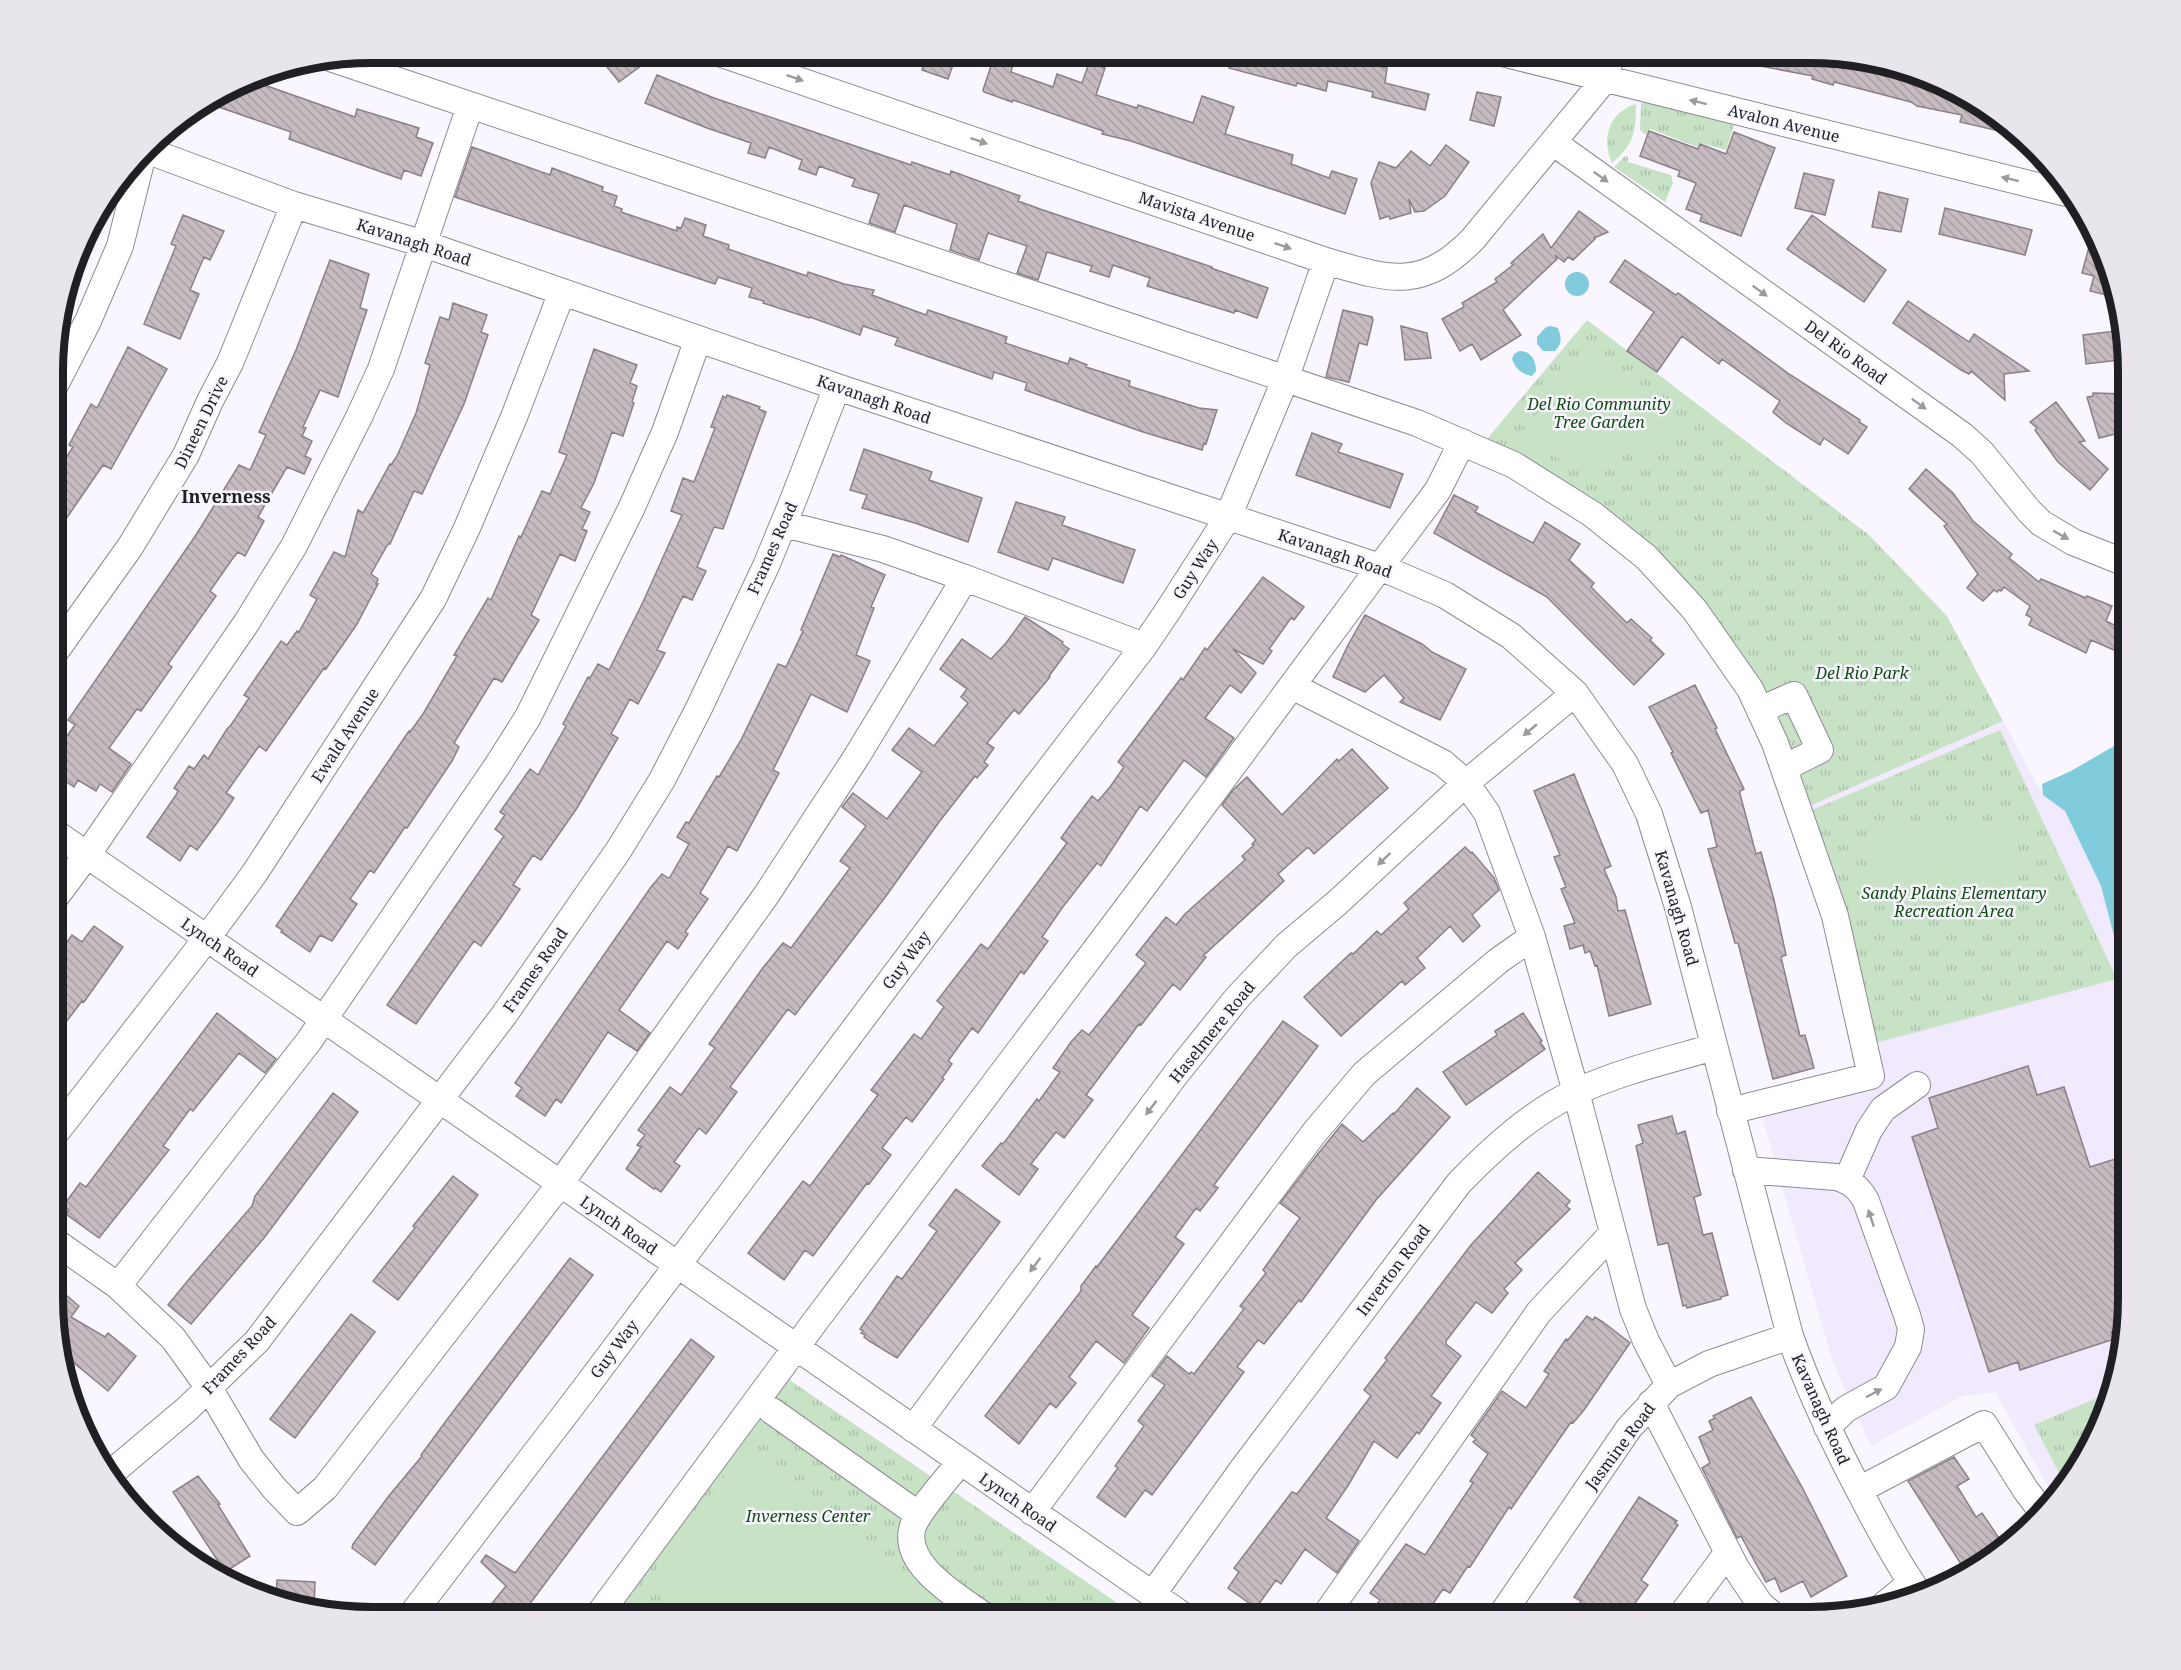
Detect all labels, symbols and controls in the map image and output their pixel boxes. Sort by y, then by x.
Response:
one-way arrow [786,74,804,83]
one-way arrow [1689,96,1707,106]
street label: Avalon Avenue [1726,98,1842,148]
one-way arrow [970,137,988,146]
one-way arrow [1593,171,1609,183]
one-way arrow [2000,173,2019,183]
street label: Mavista Avenue [1136,186,1258,246]
street label: Kavanagh Road [354,213,474,271]
one-way arrow [1274,241,1292,251]
one-way arrow [1752,284,1767,296]
street label: Del Rio Road [1800,315,1892,389]
street label: Kavanagh Road [814,369,934,429]
street label: Dineen Drive [169,372,233,472]
park label: Del Rio Community Tree Garden [1526,393,1671,433]
one-way arrow [1910,398,1926,410]
district label: Inverness [181,484,271,508]
street label: Frames Road [742,498,802,598]
street label: Kavanagh Road [1275,523,1395,583]
one-way arrow [2053,530,2070,540]
street label: Guy Way [1167,534,1223,604]
park label: Del Rio Park [1814,662,1909,684]
street label: Ewald Avenue [306,683,384,787]
one-way arrow [1523,723,1538,736]
street label: Kavanagh Road [1650,848,1704,969]
one-way arrow [1377,852,1391,866]
park label: Sandy Plains Elementary Recreation Area [1861,882,2047,922]
street label: Lynch Road [177,912,263,982]
street label: Frames Road [498,923,573,1017]
street label: Guy Way [877,925,936,994]
street label: Haselmere Road [1164,976,1260,1087]
one-way arrow [1145,1101,1157,1116]
street label: Lynch Road [576,1190,662,1260]
one-way arrow [1866,1209,1876,1227]
street label: Inverton Road [1351,1220,1435,1320]
one-way arrow [1029,1257,1041,1272]
street label: Frames Road [197,1311,281,1399]
street label: Guy Way [585,1314,644,1383]
street label: Kavanagh Road [1787,1350,1855,1468]
one-way arrow [1866,1388,1883,1398]
street label: Jasmine Road [1579,1398,1660,1495]
street label: Lynch Road [975,1467,1061,1537]
park label: Inverness Center [745,1505,871,1527]

